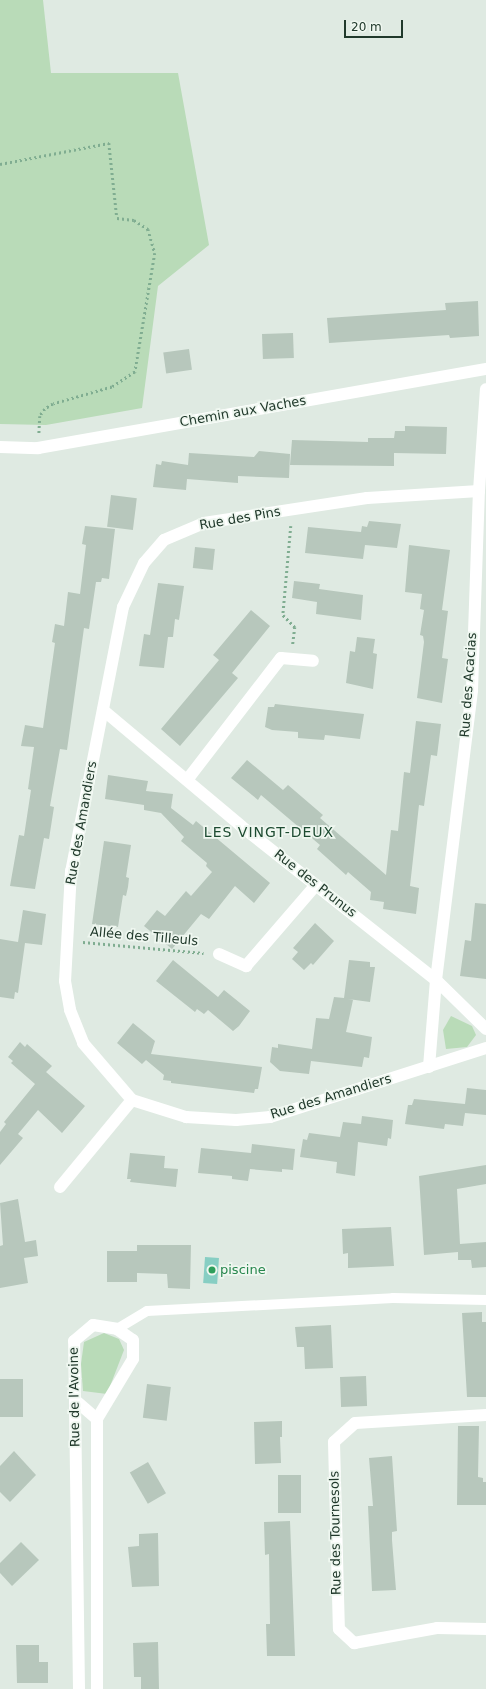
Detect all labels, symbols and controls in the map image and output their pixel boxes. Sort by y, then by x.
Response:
scale bar [346,12,405,38]
text: 20 m [351,20,382,34]
street label: Chemin aux Vaches [179,393,307,431]
street label: Rue des Pins [198,504,282,534]
street label: Rue des Acacias [458,632,480,738]
street label: Rue des Amandiers [63,760,101,886]
district label: LES VINGT-DEUX [204,824,334,840]
street label: Rue des Prunus [271,847,359,921]
street label: Allée des Tilleuls [89,925,199,949]
street label: Rue des Amandiers [269,1071,393,1123]
place label: piscine [220,1262,266,1278]
marker: piscine [207,1265,217,1275]
street label: Rue de l'Avoine [66,1347,84,1447]
street label: Rue des Tournesols [327,1471,345,1595]

